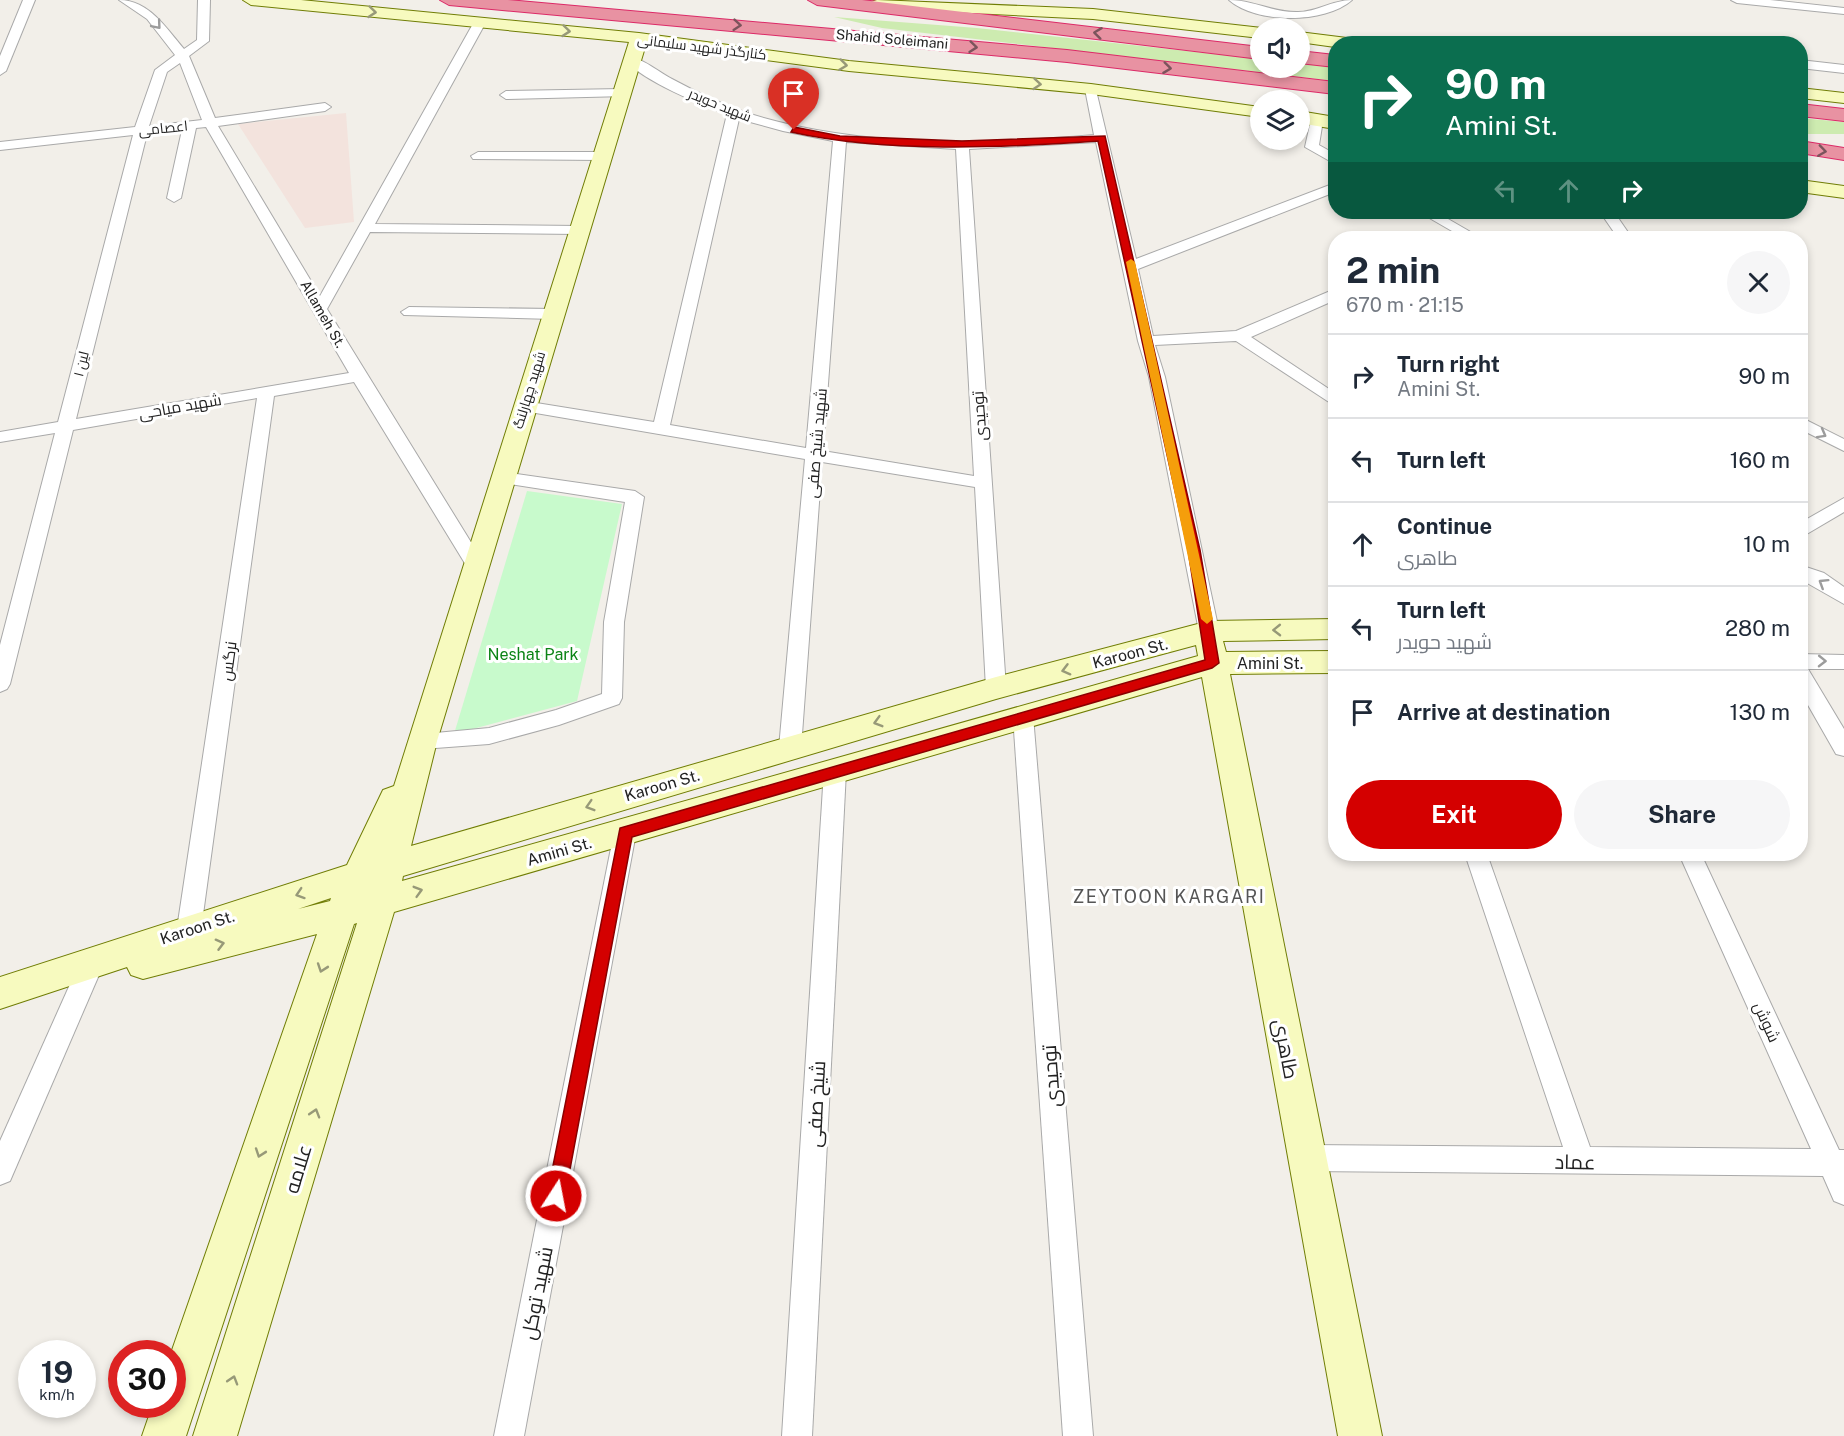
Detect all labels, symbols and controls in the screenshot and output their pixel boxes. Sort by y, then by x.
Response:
one-way arrow [368,5,377,18]
one-way arrow [150,18,161,29]
one-way arrow [733,18,742,31]
map controls [1250,18,1310,150]
button: sound [1250,18,1310,78]
one-way arrow [562,24,571,37]
street label: Shahid Soleimani [835,26,949,52]
one-way arrow [1093,28,1102,40]
street label: کنارگذر شهید سلیمانی [636,31,768,63]
one-way arrow [969,40,978,53]
one-way arrow [838,59,848,71]
text: 90 m [1445,59,1547,108]
icon: right [1346,60,1424,138]
one-way arrow [1162,61,1172,74]
pin [768,68,819,130]
icon: arrive [777,77,810,110]
one-way arrow [1033,77,1042,90]
street label: شهید حویدر [685,85,754,125]
button: layers [1250,90,1310,150]
text: Amini St. [1445,109,1557,141]
street label: اعصامی [138,117,188,139]
one-way arrow [1817,144,1827,156]
icon: left [1489,174,1522,207]
icon: ahead [1552,174,1585,207]
icon: right [1615,174,1648,207]
text: 2 min [1346,249,1440,291]
button: close [1727,251,1790,314]
street label: Allameh St. [297,277,349,351]
text: 670 m · 21:15 [1346,293,1464,317]
street label: شهید چهارلنگ [510,349,550,431]
street label: لین ۱ [70,350,92,378]
text: Turn right [1397,351,1500,377]
icon: right [1346,360,1379,393]
text: 90 m [1739,363,1790,389]
text: Amini St. [1397,377,1480,401]
street label: شهید شیخ صفی [802,387,833,499]
street label: شهید میاحی [137,390,223,424]
street label: توحیدی [968,390,992,442]
one-way arrow [1816,427,1826,438]
icon: left [1346,444,1379,477]
text: Turn left [1397,447,1486,473]
text: 160 m [1730,447,1790,473]
text: Continue [1397,513,1492,539]
icon: ahead [1346,528,1379,561]
text: 10 m [1743,531,1790,557]
text: طاهری [1397,546,1458,570]
one-way arrow [1819,579,1830,590]
text: Turn left [1397,597,1486,623]
icon: left [1346,612,1379,645]
text: 280 m [1725,615,1790,641]
one-way arrow [1272,624,1281,636]
text: شهید حویدر [1397,630,1492,654]
street label: Karoon St. [1090,634,1170,673]
street label: نرگس [216,640,242,682]
park label: Neshat Park [488,645,579,664]
street label: Amini St. [1237,654,1303,673]
one-way arrow [1818,655,1827,668]
one-way arrow [1061,662,1071,675]
icon: arrive [1346,696,1379,729]
text: Arrive at destination [1397,699,1610,725]
text: 130 m [1729,699,1790,725]
one-way arrow [873,715,884,727]
street label: Karoon St. [622,766,702,805]
button: Exit [1346,780,1562,849]
button: Share [1574,780,1790,849]
one-way arrow [585,799,596,811]
street label: Amini St. [525,833,594,870]
one-way arrow [412,886,422,898]
district label: ZEYTOON KARGARI [1073,886,1265,907]
one-way arrow [295,887,306,899]
street label: Karoon St. [158,907,237,948]
one-way arrow [214,939,224,952]
one-way arrow [317,962,330,973]
street label: شوش [1748,999,1784,1046]
street label: طاهری [1267,1017,1304,1081]
street label: توحیدی [1037,1043,1066,1108]
street label: شیخ صفی [802,1060,832,1148]
one-way arrow [308,1108,320,1119]
street label: علامه [279,1142,317,1196]
one-way arrow [255,1147,267,1158]
street label: عماد [1554,1150,1596,1174]
position arrow [524,1164,588,1228]
street label: شهید توکل [516,1244,559,1342]
speed limit sign: 30 [108,1340,186,1418]
text: 19 [41,1354,73,1390]
one-way arrow [225,1375,238,1386]
text: km/h [39,1386,75,1403]

